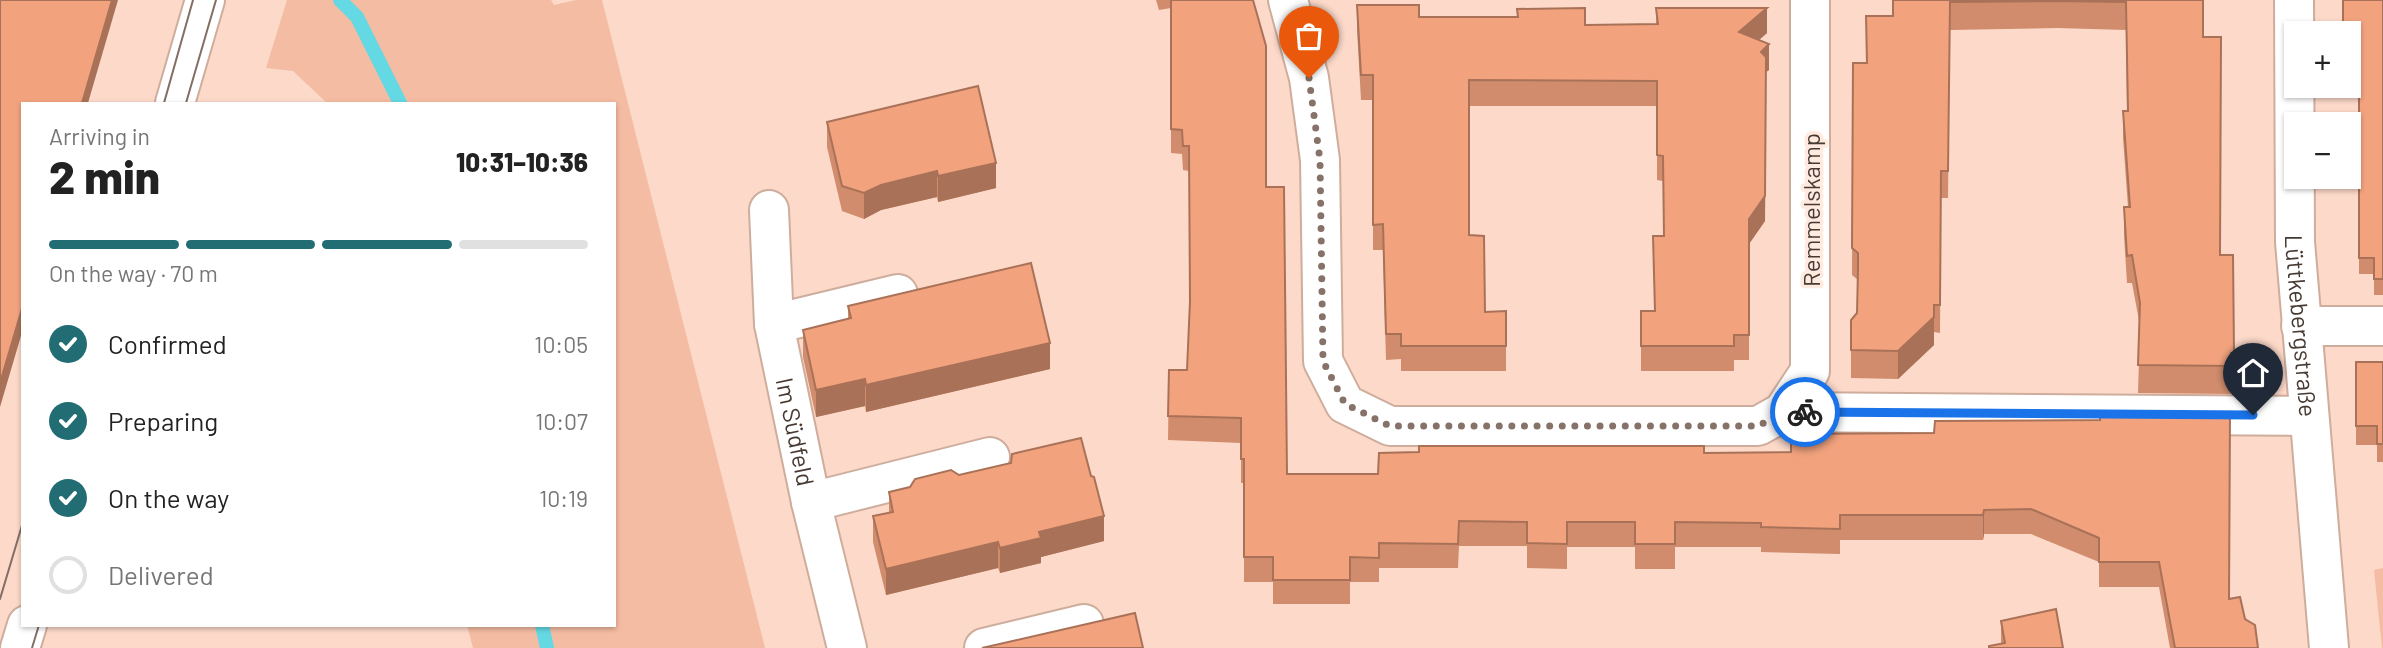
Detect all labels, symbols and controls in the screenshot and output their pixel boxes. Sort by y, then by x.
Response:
pin [1279,6,1339,78]
icon: bag [1290,17,1328,55]
map controls [2284,21,2361,189]
button: + [2284,21,2361,98]
button: − [2284,112,2361,189]
text: Arriving in [49,122,150,150]
street label: Remmelskamp [1796,133,1825,287]
text: 10:31–10:36 [456,146,588,177]
text: 2 min [49,148,160,203]
street label: Lüttkebergstraße [2280,235,2324,418]
text: On the way · 70 m [49,259,218,287]
icon: check [49,325,87,363]
text: Confirmed [108,328,227,359]
text: 10:05 [534,330,588,358]
pin [2223,343,2283,415]
icon: home [2234,354,2272,392]
street label: Im Südfeld [771,375,822,488]
courier [1770,377,1840,447]
icon: bike [1786,393,1824,431]
icon: check [49,402,87,440]
text: Preparing [108,405,218,436]
text: 10:07 [535,407,588,435]
icon: check [49,479,87,517]
text: On the way [108,482,229,513]
text: 10:19 [539,484,588,512]
text: Delivered [108,559,214,590]

